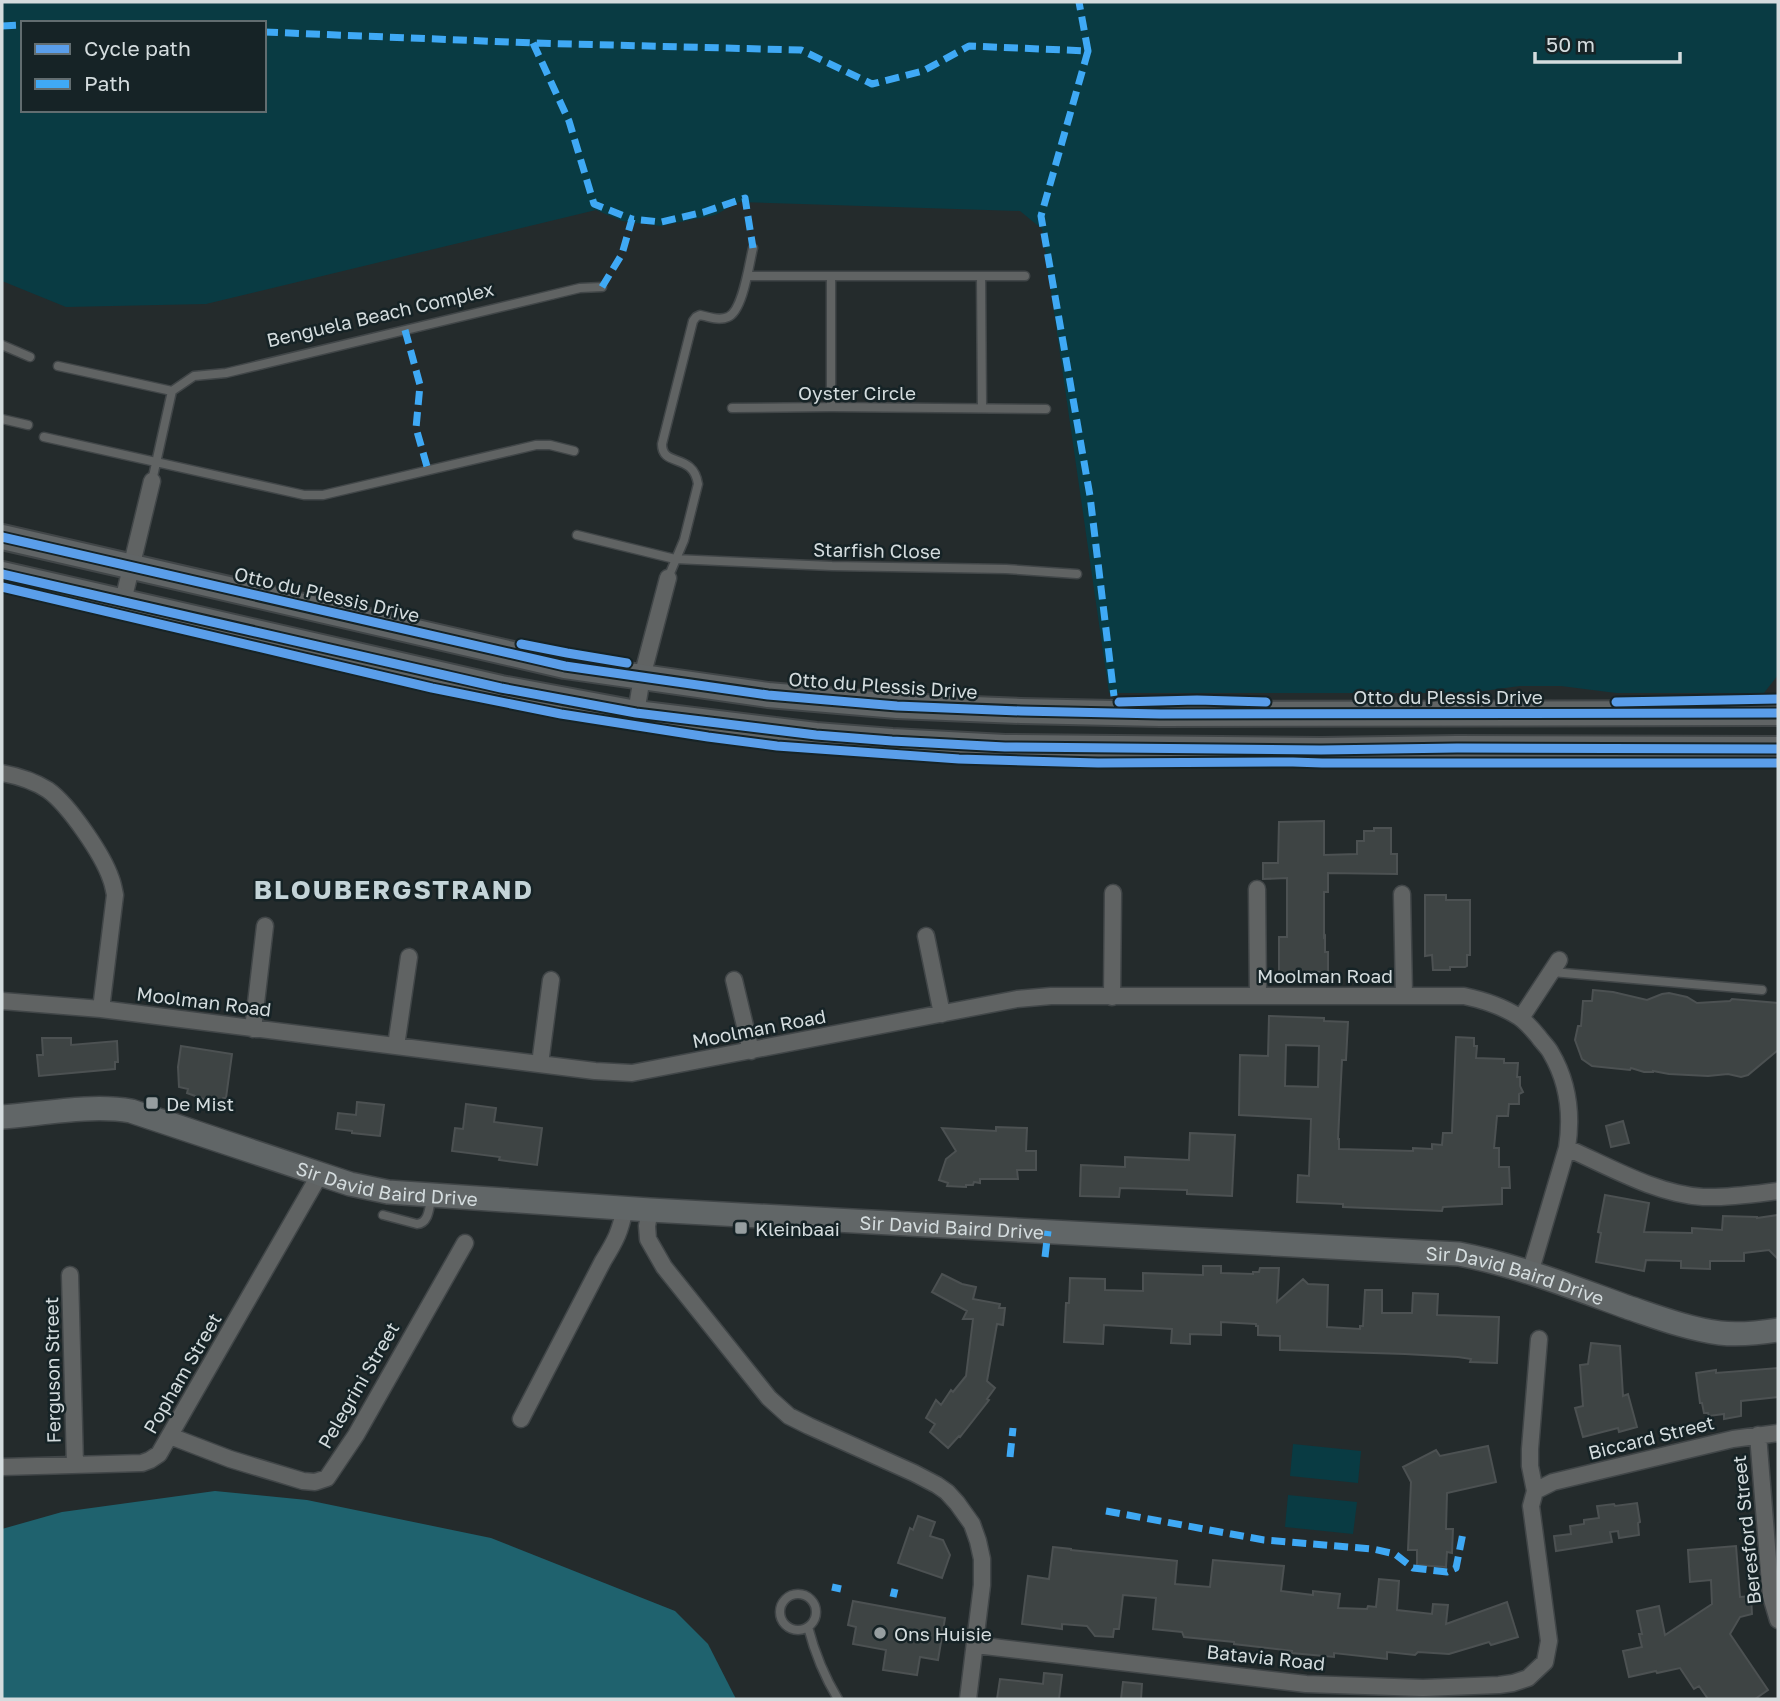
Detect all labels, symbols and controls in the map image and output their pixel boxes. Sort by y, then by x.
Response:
legend [21,21,266,112]
scale bar [1535,21,1680,65]
text: 50 m [1546,31,1595,57]
text: Cycle path [84,35,191,61]
text: Path [84,70,131,96]
street label: Benguela Beach Complex [264,277,496,351]
street label: Oyster Circle [798,381,916,404]
street label: Starfish Close [813,537,941,563]
street label: Otto du Plessis Drive [232,561,422,627]
street label: Otto du Plessis Drive [788,667,978,703]
street label: Otto du Plessis Drive [1353,685,1543,708]
district label: BLOUBERGSTRAND [254,874,534,905]
street label: Moolman Road [1257,964,1393,987]
street label: Moolman Road [135,981,273,1021]
street label: Moolman Road [690,1004,828,1052]
place label: De Mist [166,1092,234,1115]
marker: De Mist [144,1095,160,1111]
street label: Sir David Baird Drive [293,1155,479,1210]
street label: Sir David Baird Drive [859,1210,1045,1243]
place label: Kleinbaai [755,1217,840,1240]
marker: Kleinbaai [733,1220,749,1236]
street label: Sir David Baird Drive [1425,1241,1608,1309]
street label: Ferguson Street [39,1296,65,1444]
street label: Popham Street [138,1309,226,1437]
street label: Pelegrini Street [313,1318,403,1452]
street label: Biccard Street [1586,1410,1716,1464]
street label: Beresford Street [1727,1454,1765,1606]
place label: Ons Huisie [894,1622,992,1645]
marker: Ons Huisie [872,1625,888,1641]
street label: Batavia Road [1206,1639,1326,1675]

